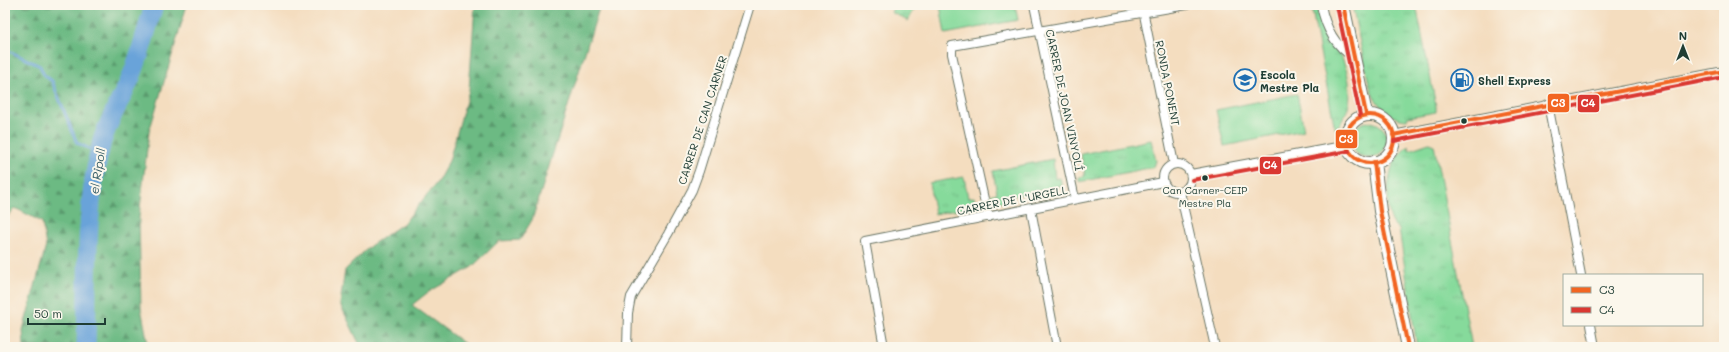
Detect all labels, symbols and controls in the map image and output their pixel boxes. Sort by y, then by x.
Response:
north arrow [1663,26,1703,66]
street label: CARRER DE JOAN VINYOLÍ [1043,28,1087,172]
text: N [1679,28,1687,43]
street label: RONDA PONENT [1152,39,1184,127]
street label: CARRER DE CAN CARNER [674,54,730,186]
school or university icon: Escola Mestre Pla [1232,67,1258,93]
place label: Escola Mestre Pla [1260,67,1320,95]
fuel station icon: Shell Express [1449,67,1475,93]
place label: Shell Express [1478,73,1551,88]
line badge: C3 [1547,93,1570,113]
line badge: C4 [1577,94,1600,113]
text: C3 [1551,95,1566,110]
text: C4 [1580,95,1596,110]
unlabelled marker [1459,116,1469,126]
line badge: C3 [1335,129,1358,149]
text: C3 [1339,131,1354,146]
water label: el Ripoll [85,147,109,195]
line badge: C4 [1259,156,1282,175]
text: C4 [1262,157,1278,172]
marker: Can Carner-CEIP Mestre Pla [1200,173,1210,183]
street label: CARRER DE L'URGELL [955,182,1069,218]
place label: Can Carner-CEIP Mestre Pla [1163,183,1247,210]
legend [1563,274,1703,326]
text: C3 [1599,281,1615,297]
scale bar [28,300,105,326]
text: C4 [1599,301,1615,317]
text: 50 m [34,305,62,321]

